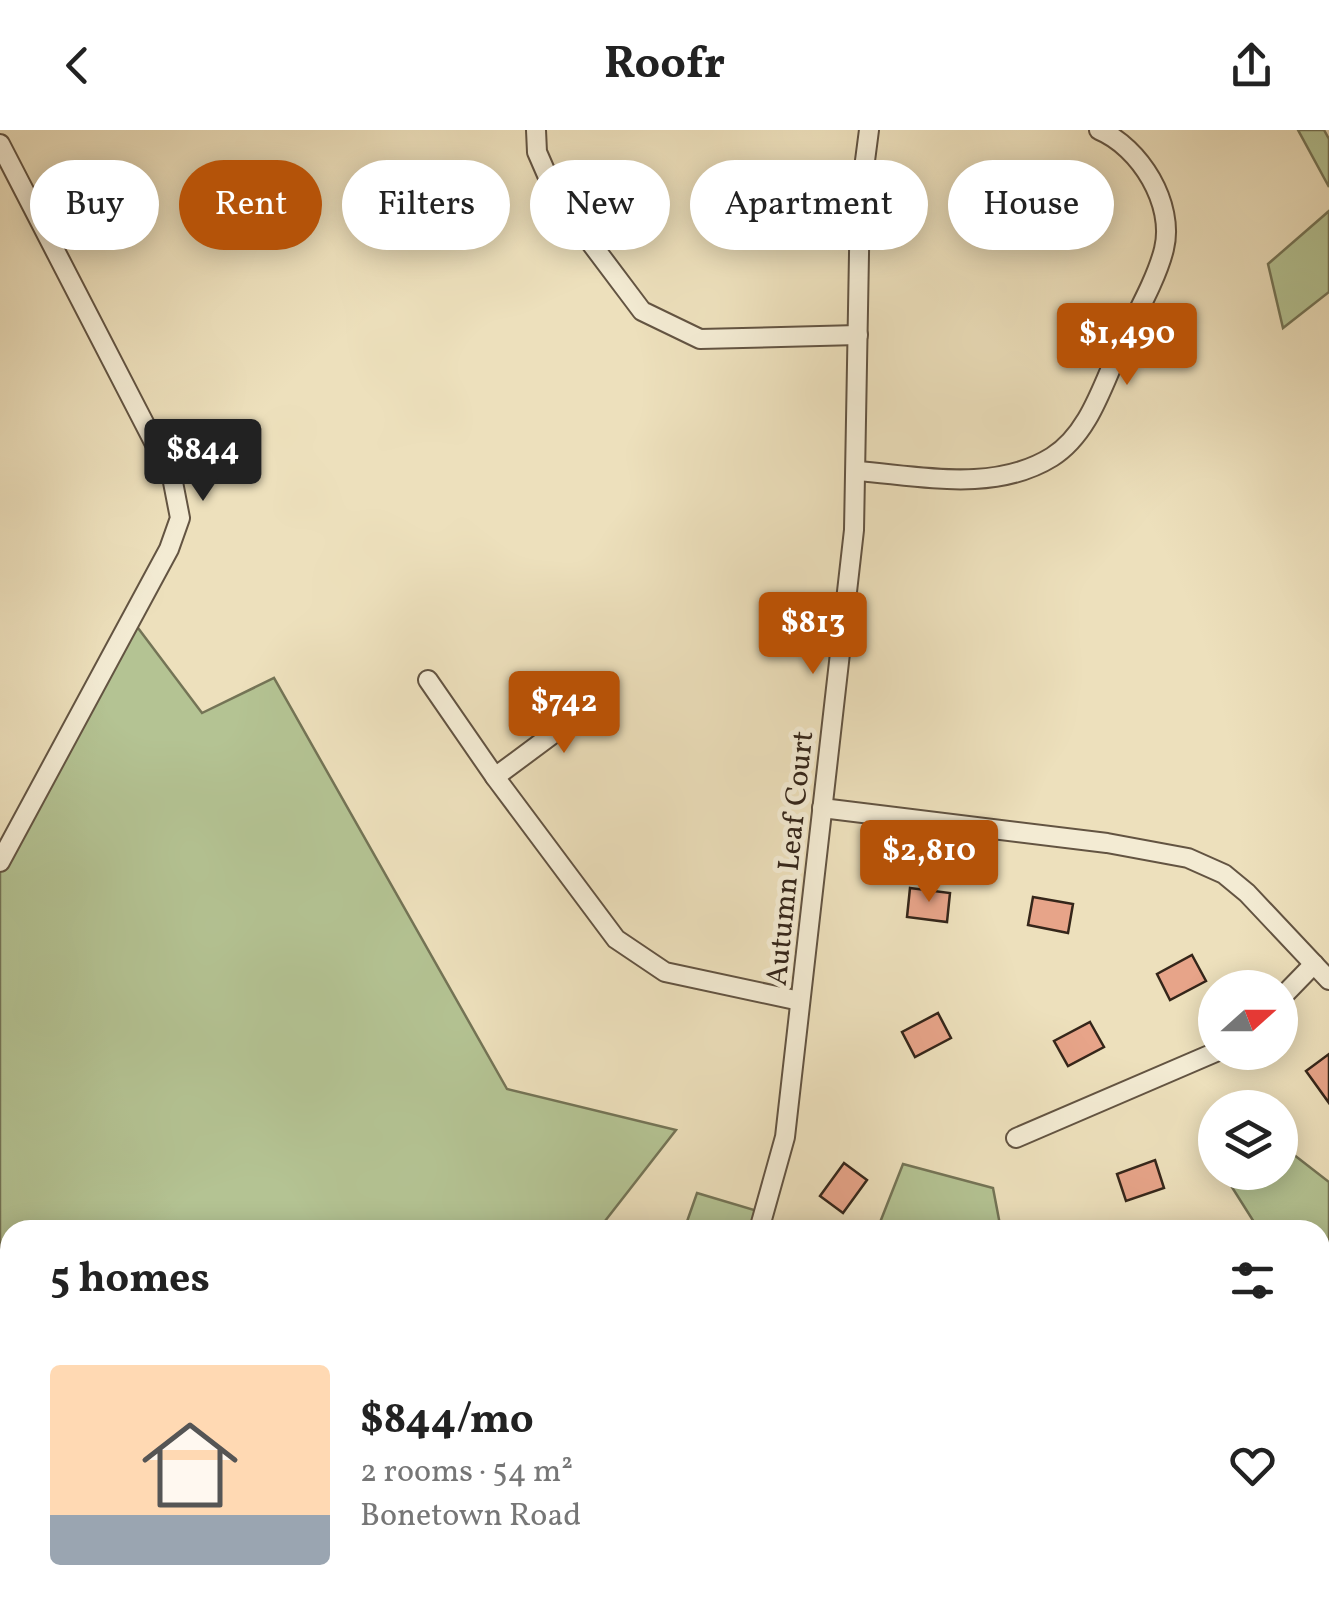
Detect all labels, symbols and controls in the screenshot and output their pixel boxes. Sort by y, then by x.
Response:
text: Roofr [604,34,725,97]
icon: back [50,38,105,93]
icon: share [1224,38,1279,93]
chip: Buy [30,160,159,250]
chip: Rent [179,160,322,250]
chip: Filters [342,160,510,250]
chip: New [530,160,670,250]
chip: Apartment [690,160,928,250]
chip: House [948,160,1114,250]
pin: $1,490 [1046,303,1208,388]
text: $1,490 [1079,313,1175,357]
pin: $844 [144,419,262,504]
text: $844 [166,429,240,473]
pin: $813 [754,592,872,677]
text: $813 [781,602,845,646]
pin: $742 [505,671,623,756]
text: $742 [531,681,597,725]
street label: Autumn Leaf Court [757,729,825,988]
pin: $2,810 [848,820,1010,905]
text: $2,810 [882,830,976,874]
north arrow [1198,970,1298,1070]
map controls [1198,970,1298,1190]
button: layers [1198,1090,1298,1190]
text: 5 homes [50,1251,210,1310]
icon: filters [1225,1253,1280,1308]
text: $844/mo [360,1392,534,1451]
icon: home [130,1405,250,1525]
icon: heart [1225,1438,1280,1493]
text: 2 rooms · 54 m² [360,1451,573,1495]
text: Bonetown Road [360,1495,581,1539]

